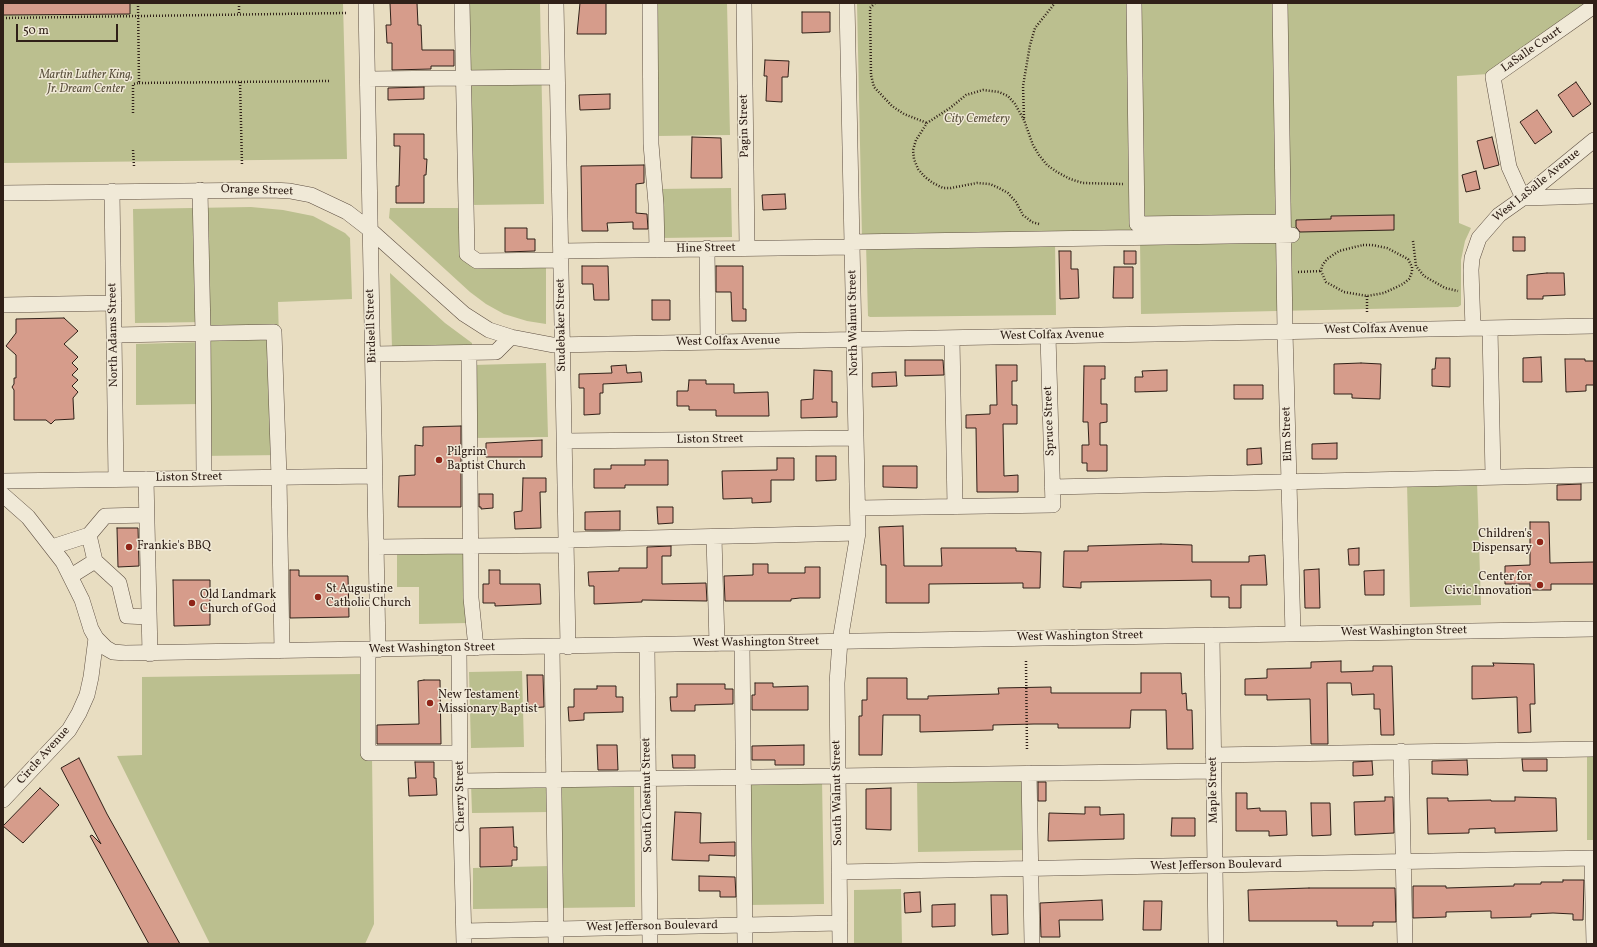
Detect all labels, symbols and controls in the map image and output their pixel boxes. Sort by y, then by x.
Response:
scale bar [18,16,120,42]
text: 50 m [23,23,49,39]
street label: LaSalle Court [1499,24,1565,76]
park label: Martin Luther King, Jr. Dream Center [39,69,133,97]
street label: Pagin Street [737,94,753,158]
park label: City Cemetery [944,113,1010,127]
street label: West LaSalle Avenue [1490,146,1584,226]
street label: Orange Street [220,183,294,199]
street label: Hine Street [676,241,736,257]
street label: North Walnut Street [846,269,862,377]
street label: Studebaker Street [554,278,570,372]
street label: North Adams Street [106,283,122,387]
street label: Birdsell Street [364,288,380,364]
street label: West Colfax Avenue [1324,322,1428,338]
street label: West Colfax Avenue [1000,328,1104,344]
street label: West Colfax Avenue [676,334,780,350]
street label: Spruce Street [1042,386,1058,456]
street label: Elm Street [1280,406,1296,462]
street label: Liston Street [676,432,744,448]
place label: Pilgrim Baptist Church [447,446,526,474]
marker: Pilgrim Baptist Church [434,455,444,465]
street label: Liston Street [155,470,223,486]
place label: Children's Dispensary [1472,528,1532,556]
marker: Children's Dispensary [1535,537,1545,547]
place label: Frankie's BBQ [137,540,211,554]
marker: Frankie's BBQ [124,542,134,552]
place label: Center for Civic Innovation [1444,571,1532,599]
marker: Center for Civic Innovation [1535,580,1545,590]
place label: St Augustine Catholic Church [326,583,411,611]
place label: Old Landmark Church of God [200,589,276,617]
marker: St Augustine Catholic Church [313,592,323,602]
marker: Old Landmark Church of God [187,598,197,608]
street label: West Washington Street [1341,624,1467,640]
street label: West Washington Street [1017,629,1143,645]
street label: West Washington Street [693,635,819,651]
street label: West Washington Street [369,641,495,657]
place label: New Testament Missionary Baptist [438,689,538,717]
marker: New Testament Missionary Baptist [425,698,435,708]
street label: Circle Avenue [14,724,74,788]
street label: South Chestnut Street [640,737,656,853]
street label: South Walnut Street [830,740,846,846]
street label: Maple Street [1206,756,1222,824]
street label: Cherry Street [453,760,469,832]
street label: West Jefferson Boulevard [1150,858,1282,874]
street label: West Jefferson Boulevard [586,919,718,935]

